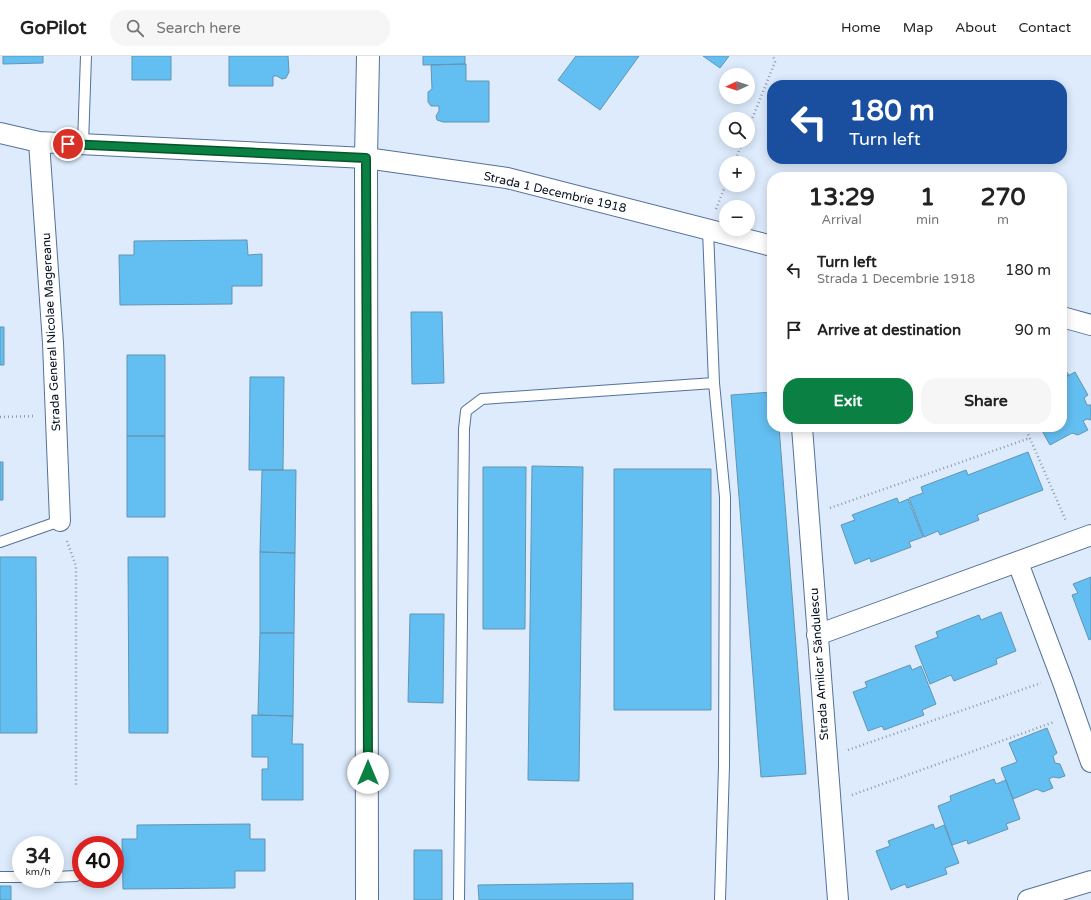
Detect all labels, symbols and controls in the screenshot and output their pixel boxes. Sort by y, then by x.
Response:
search box [110,10,390,46]
text: GoPilot [20,17,86,39]
icon: search [124,17,146,39]
text: Search here [156,19,241,37]
text: Home [841,19,881,36]
text: Map [903,19,933,36]
text: About [955,19,997,36]
text: Contact [1019,19,1071,36]
north arrow [719,68,755,104]
map controls [719,68,755,236]
text: 180 m [849,94,935,128]
icon: left [783,96,835,148]
button: search [719,112,755,148]
pin [51,127,85,161]
text: Turn left [849,128,921,150]
icon: arrive [57,133,79,155]
button: + [719,156,755,192]
street label: Strada 1 Decembrie 1918 [482,169,628,215]
text: 13:29 [808,183,875,212]
text: 1 [920,183,935,212]
text: 270 [980,183,1026,212]
button: − [719,200,755,236]
text: Arrival [821,212,862,228]
text: min [916,212,939,228]
text: m [997,212,1009,228]
street label: Strada General Nicolae Magereanu [39,232,63,432]
text: Turn left [817,253,877,271]
icon: left [783,259,805,281]
text: 180 m [1005,261,1051,279]
text: Strada 1 Decembrie 1918 [817,271,975,287]
icon: arrive [783,319,805,341]
text: Arrive at destination [817,321,961,339]
text: 90 m [1014,321,1051,339]
button: Exit [783,378,913,424]
button: Share [921,378,1051,424]
street label: Strada Amilcar Săndulescu [807,587,831,741]
position arrow [347,752,389,794]
speed limit sign: 40 [72,836,124,888]
text: 34 [25,845,51,869]
text: km/h [25,866,51,878]

